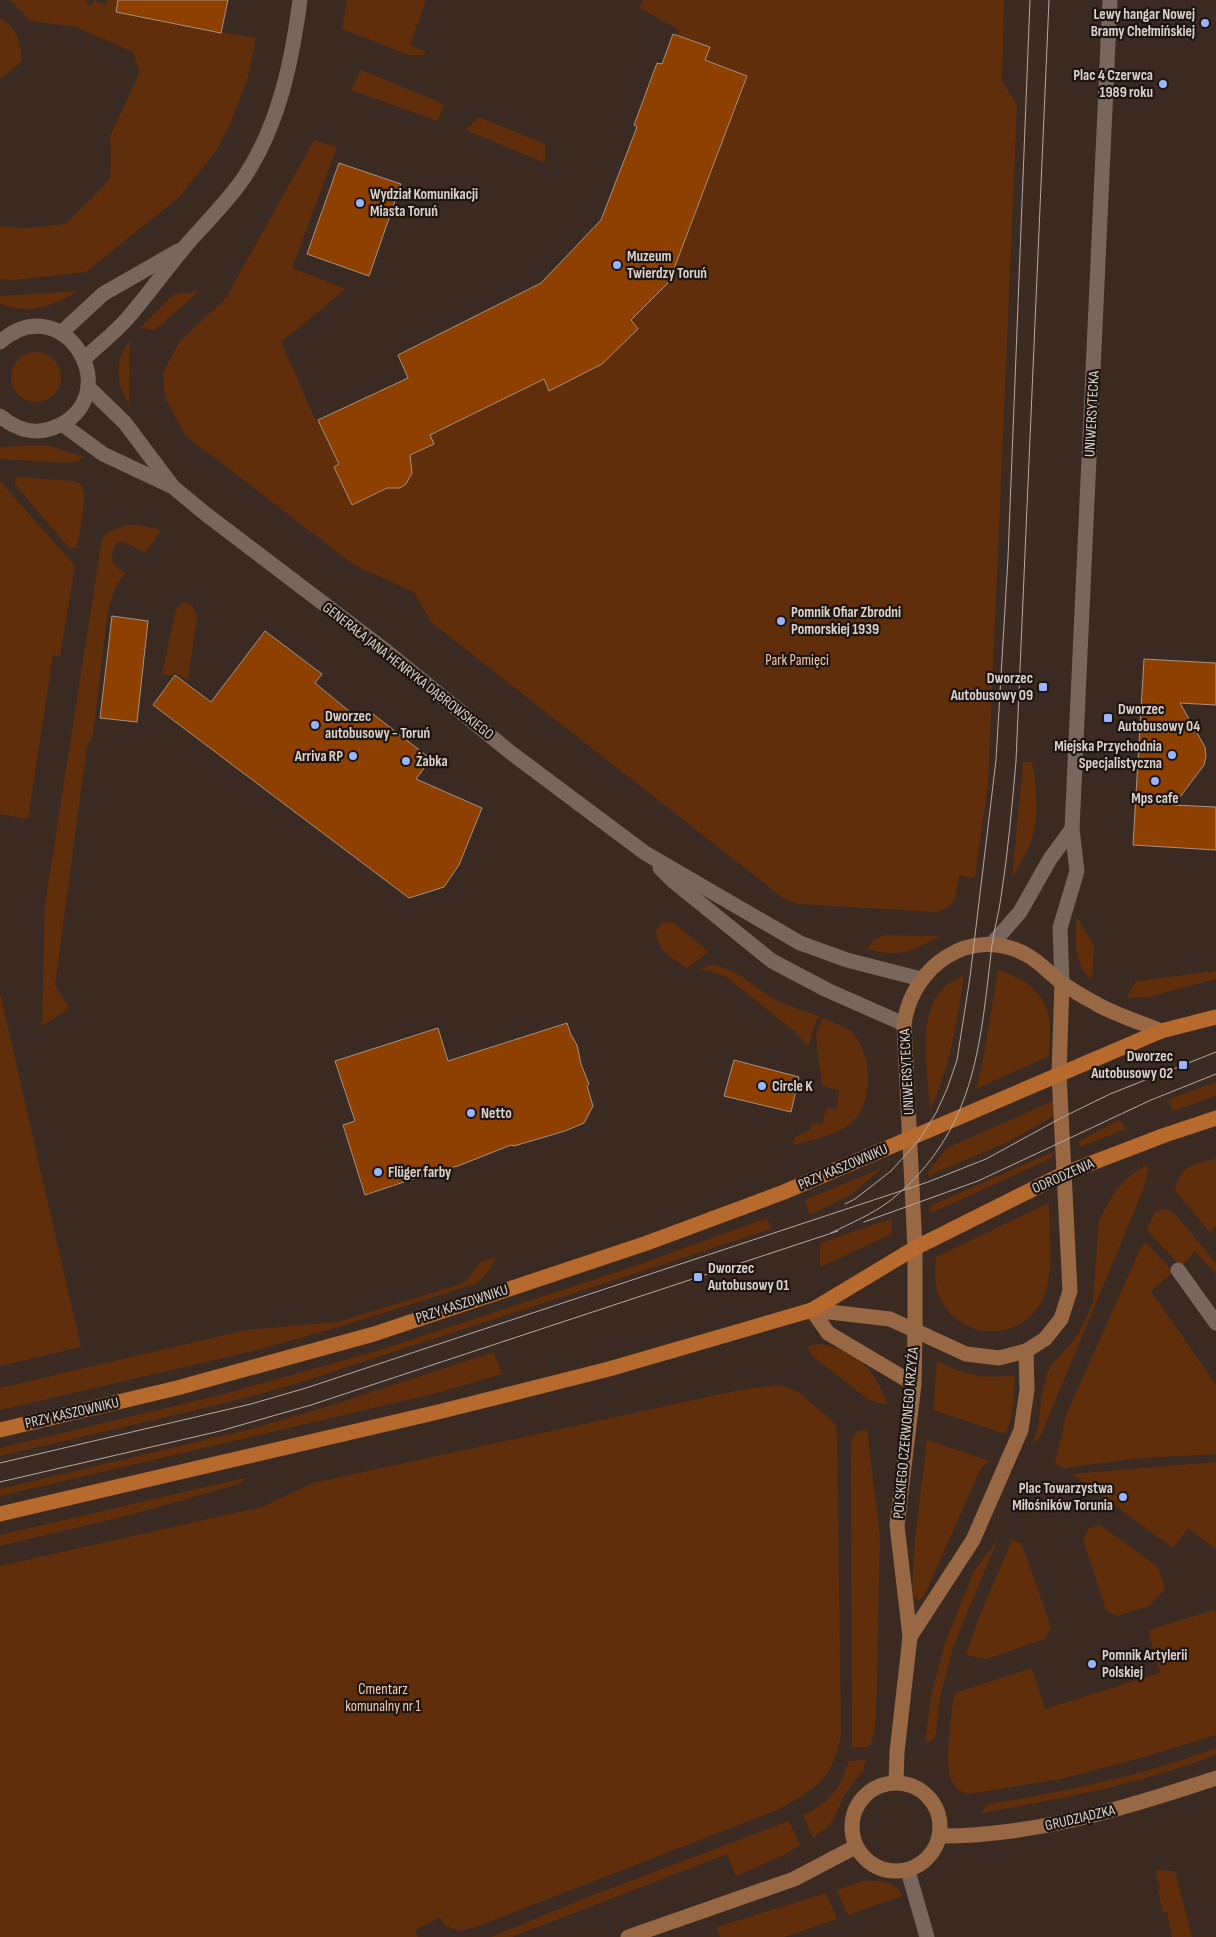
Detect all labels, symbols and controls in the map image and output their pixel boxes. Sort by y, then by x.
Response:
place label: Lewy hangar Nowej Bramy Chełmińskiej [1091,5,1195,41]
marker: Lewy hangar Nowej Bramy Chełmińskiej [1199,17,1211,29]
place label: Plac 4 Czerwca 1989 roku [1073,66,1153,102]
marker: Plac 4 Czerwca 1989 roku [1157,78,1169,90]
place label: Wydział Komunikacji Miasta Toruń [370,185,478,221]
marker: Wydział Komunikacji Miasta Toruń [354,197,366,209]
place label: Muzeum Twierdzy Toruń [627,247,707,283]
marker: Muzeum Twierdzy Toruń [611,259,623,271]
street label: UNIWERSYTECKA [1080,370,1104,458]
street label: GENERAŁA JANA HENRYKA DĄBROWSKIEGO [318,598,498,744]
place label: Pomnik Ofiar Zbrodni Pomorskiej 1939 [791,603,901,639]
marker: Pomnik Ofiar Zbrodni Pomorskiej 1939 [775,615,787,627]
park label: Park Pamięci [765,651,829,670]
place label: Dworzec Autobusowy 09 [950,669,1033,705]
marker: Dworzec Autobusowy 09 [1037,681,1049,693]
place label: Dworzec Autobusowy 04 [1117,700,1200,736]
place label: Dworzec autobusowy - Toruń [325,707,430,743]
marker: Dworzec Autobusowy 04 [1102,712,1114,724]
marker: Dworzec autobusowy - Toruń [309,719,321,731]
place label: Miejska Przychodnia Specjalistyczna [1054,737,1162,773]
place label: Arriva RP [294,747,343,766]
marker: Miejska Przychodnia Specjalistyczna [1166,749,1178,761]
marker: Arriva RP [347,750,359,762]
place label: Żabka [416,752,448,771]
marker: Żabka [400,755,412,767]
marker: Mps cafe [1149,775,1161,787]
place label: Mps cafe [1131,789,1179,808]
street label: UNIWERSYTECKA [895,1028,919,1116]
place label: Dworzec Autobusowy 02 [1090,1047,1173,1083]
marker: Dworzec Autobusowy 02 [1177,1059,1189,1071]
place label: Circle K [772,1077,813,1096]
marker: Circle K [756,1080,768,1092]
place label: Netto [481,1104,512,1123]
marker: Netto [465,1107,477,1119]
street label: PRZY KASZOWNIKU [795,1140,891,1194]
street label: ODRODZENIA [1029,1154,1097,1198]
place label: Flüger farby [388,1163,452,1182]
marker: Flüger farby [372,1166,384,1178]
place label: Dworzec Autobusowy 01 [707,1259,789,1295]
marker: Dworzec Autobusowy 01 [692,1271,704,1283]
street label: PRZY KASZOWNIKU [413,1280,511,1328]
street label: POLSKIEGO CZERWONEGO KRZYŻA [889,1346,923,1520]
street label: PRZY KASZOWNIKU [23,1393,121,1433]
place label: Plac Towarzystwa Miłośników Torunia [1012,1479,1113,1515]
marker: Plac Towarzystwa Miłośników Torunia [1117,1491,1129,1503]
place label: Pomnik Artylerii Polskiej [1102,1646,1187,1682]
marker: Pomnik Artylerii Polskiej [1086,1658,1098,1670]
park label: Cmentarz komunalny nr 1 [345,1680,422,1716]
street label: GRUDZIĄDZKA [1043,1801,1117,1835]

